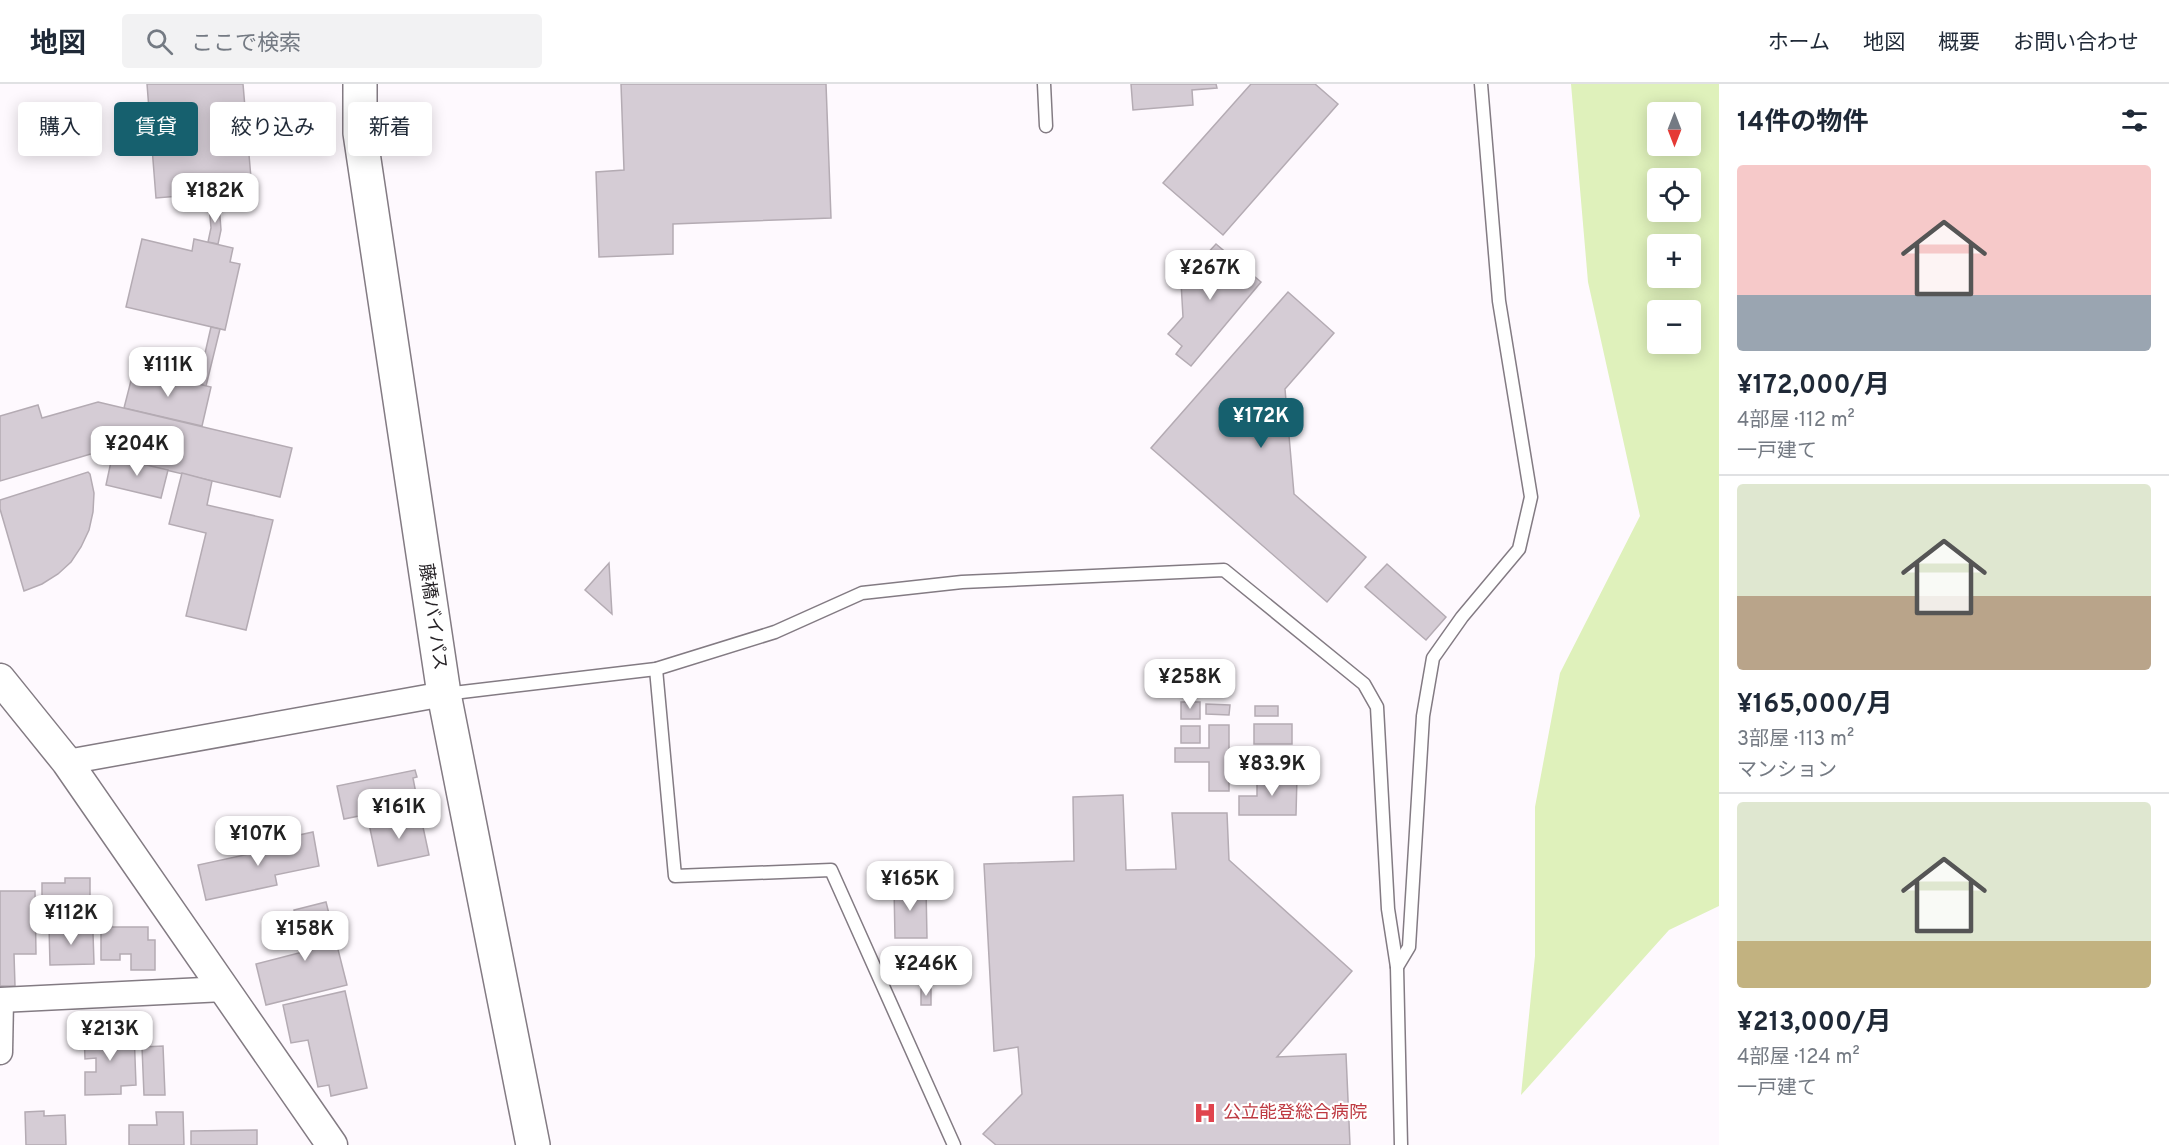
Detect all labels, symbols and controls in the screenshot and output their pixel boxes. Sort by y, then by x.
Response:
search box [122,14,542,68]
icon: search [143,25,176,58]
text: 地図 [30,27,86,63]
text: ホーム [1768,30,1830,57]
text: 地図 [1863,30,1905,57]
text: 概要 [1938,30,1980,57]
text: お問い合わせ [2013,30,2139,57]
text: ここで検索 [191,31,301,58]
chip: 購入 [18,102,102,156]
chip: 賃貸 [114,102,198,156]
chip: 絞り込み [210,102,336,156]
chip: 新着 [348,102,432,156]
north arrow [1647,102,1701,156]
map controls [1647,102,1701,354]
icon: filters [2118,104,2151,137]
text: 14件の物件 [1737,107,1868,140]
button: locate [1647,168,1701,222]
pin: ¥182K [173,173,257,224]
text: ¥182K [186,179,244,205]
icon: home [1890,204,1998,312]
button: + [1647,234,1701,288]
pin: ¥267K [1168,250,1252,301]
text: ¥267K [1179,256,1241,282]
button: − [1647,300,1701,354]
pin: ¥111K [126,347,210,398]
text: ¥111K [143,353,193,379]
text: ¥172,000/月 [1737,370,1890,403]
pin: ¥172K [1219,398,1303,449]
text: ¥172K [1233,404,1289,430]
text: 4部屋 · 112 m² [1737,408,1855,434]
pin: ¥204K [95,426,179,477]
text: ¥204K [105,432,169,458]
text: 一戸建て [1737,439,1817,465]
icon: home [1890,523,1998,631]
street label: 藤橋バイパス [413,562,451,672]
pin: ¥258K [1148,659,1232,710]
text: ¥258K [1158,665,1222,691]
text: ¥165,000/月 [1737,689,1893,722]
text: 3部屋 · 113 m² [1737,727,1854,753]
pin: ¥83.9K [1223,746,1321,797]
text: ¥83.9K [1238,752,1306,778]
text: マンション [1737,758,1837,784]
pin: ¥161K [357,789,441,840]
text: ¥161K [372,795,426,821]
pin: ¥107K [216,816,300,867]
text: ¥107K [229,822,287,848]
icon: home [1890,841,1998,949]
pin: ¥165K [868,861,952,912]
text: ¥165K [881,867,939,893]
pin: ¥112K [29,895,113,946]
text: ¥112K [44,901,98,927]
pin: ¥158K [263,911,347,962]
text: ¥158K [275,917,335,943]
pin: ¥246K [884,946,968,997]
text: ¥246K [894,952,958,978]
text: ¥213,000/月 [1737,1007,1892,1040]
pin: ¥213K [68,1011,152,1062]
text: ¥213K [81,1017,139,1043]
text: 4部屋 · 124 m² [1737,1045,1860,1071]
text: 一戸建て [1737,1076,1817,1102]
hospital icon: 公立能登総合病院 [1192,1100,1218,1126]
place label: 公立能登総合病院 [1223,1102,1367,1125]

